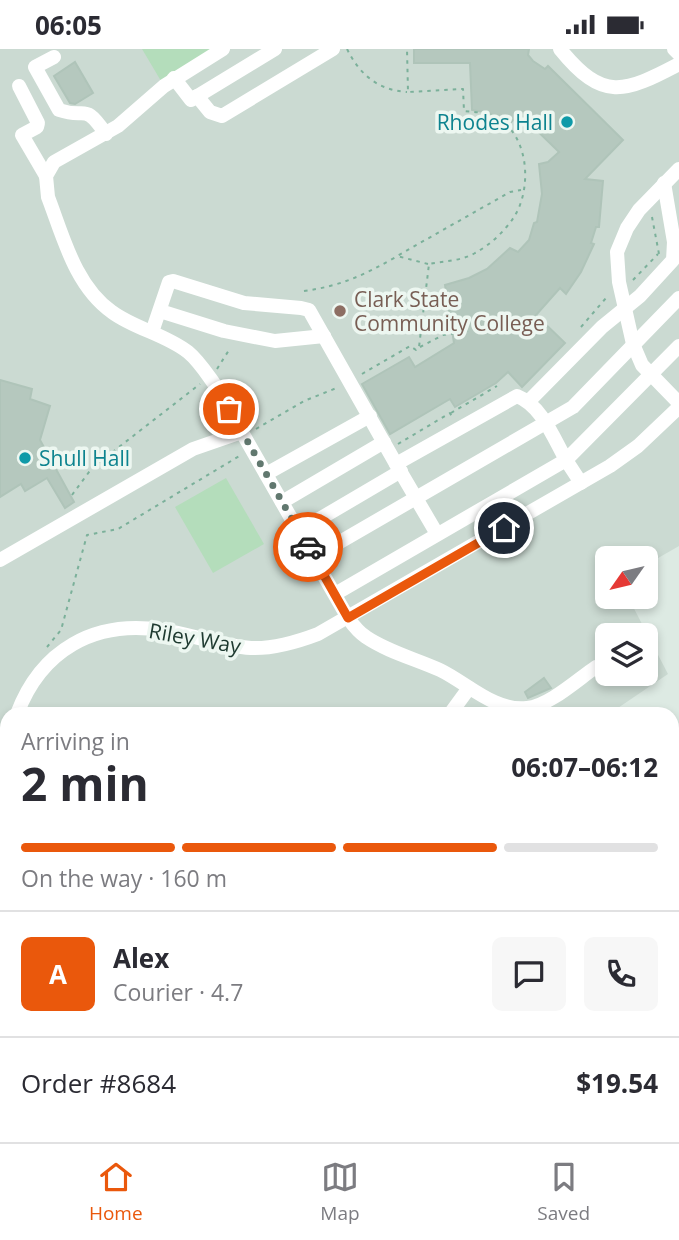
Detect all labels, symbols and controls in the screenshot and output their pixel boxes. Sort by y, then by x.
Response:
text: 06:05 [35,7,102,43]
place label: Rhodes Hall [437,108,553,136]
marker: Rhodes Hall [559,114,575,130]
place label: Clark State Community College [354,285,545,337]
marker: Clark State Community College [332,303,348,319]
pin [199,379,259,439]
icon: bag [210,390,248,428]
place label: Shull Hall [39,444,130,472]
marker: Shull Hall [17,450,33,466]
pin [474,498,534,558]
icon: home [485,509,523,547]
courier [273,512,343,582]
icon: car [289,528,327,566]
north arrow [595,546,658,609]
map controls [595,546,658,686]
street label: Riley Way [147,616,244,660]
button: layers [595,623,658,686]
text: Arriving in [21,725,130,757]
text: 06:07–06:12 [511,749,658,785]
text: 2 min [21,752,149,814]
text: On the way · 160 m [21,862,227,894]
button: chat [492,937,566,1011]
button: phone [584,937,658,1011]
text: Alex [113,940,169,976]
text: A [49,956,67,992]
text: Courier · 4.7 [113,976,243,1008]
text: Order #8684 [21,1065,176,1101]
text: $19.54 [576,1065,658,1101]
tab: Home [89,1158,143,1226]
tab: Map [320,1158,360,1226]
tab: Saved [537,1158,590,1226]

